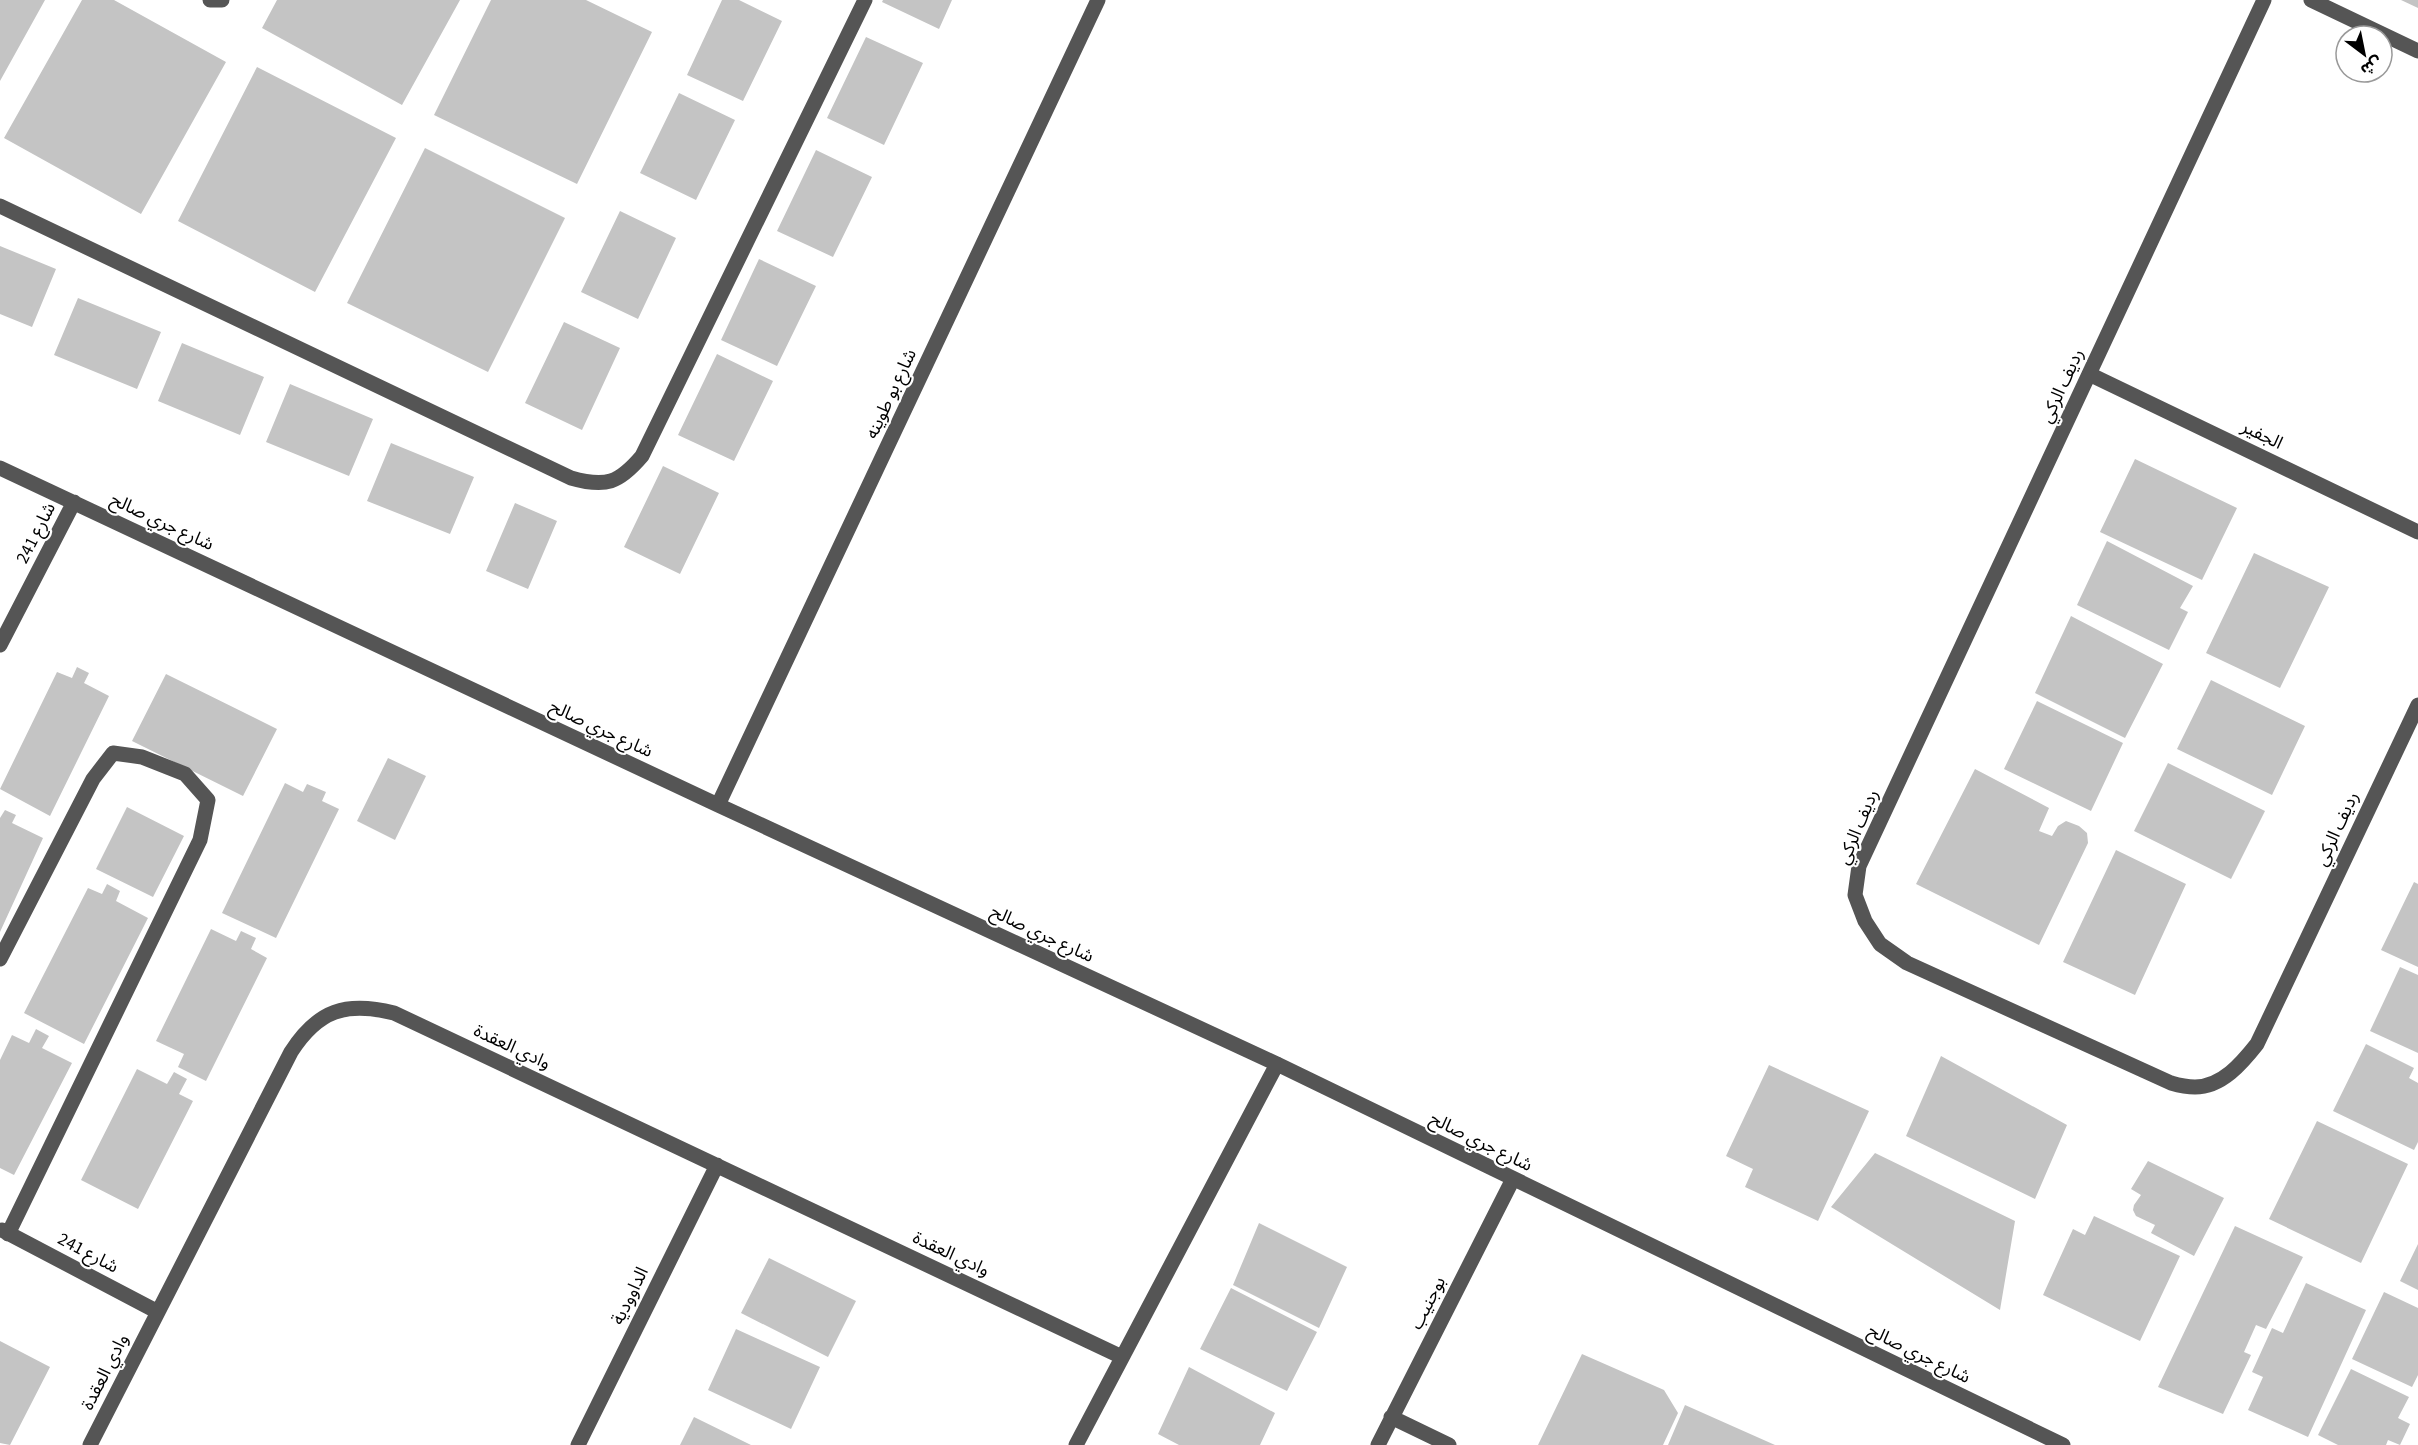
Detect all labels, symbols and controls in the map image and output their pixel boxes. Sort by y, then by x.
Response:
north arrow [2334,24,2394,84]
text: ش [2356,51,2387,81]
street label: شارع بو طوينه [859,345,924,443]
street label: رديف الركي [2034,345,2090,427]
street label: الجفير [2236,414,2287,456]
street label: شارع جري صالح [106,487,218,558]
street label: شارع 241 [10,498,63,568]
street label: شارع جري صالح [545,694,657,765]
street label: رديف الركي [1831,786,1885,869]
street label: رديف الركي [2309,788,2365,870]
street label: شارع جري صالح [986,899,1098,970]
street label: وادي العقدة [469,1018,555,1076]
street label: شارع جري صالح [1425,1106,1537,1179]
street label: وادي العقدة [908,1225,994,1283]
street label: شارع 241 [53,1227,123,1280]
street label: الداوودية [605,1263,655,1329]
street label: بوجنيب [1404,1272,1452,1334]
street label: شارع جري صالح [1863,1318,1975,1391]
street label: وادي العقدة [75,1330,135,1414]

